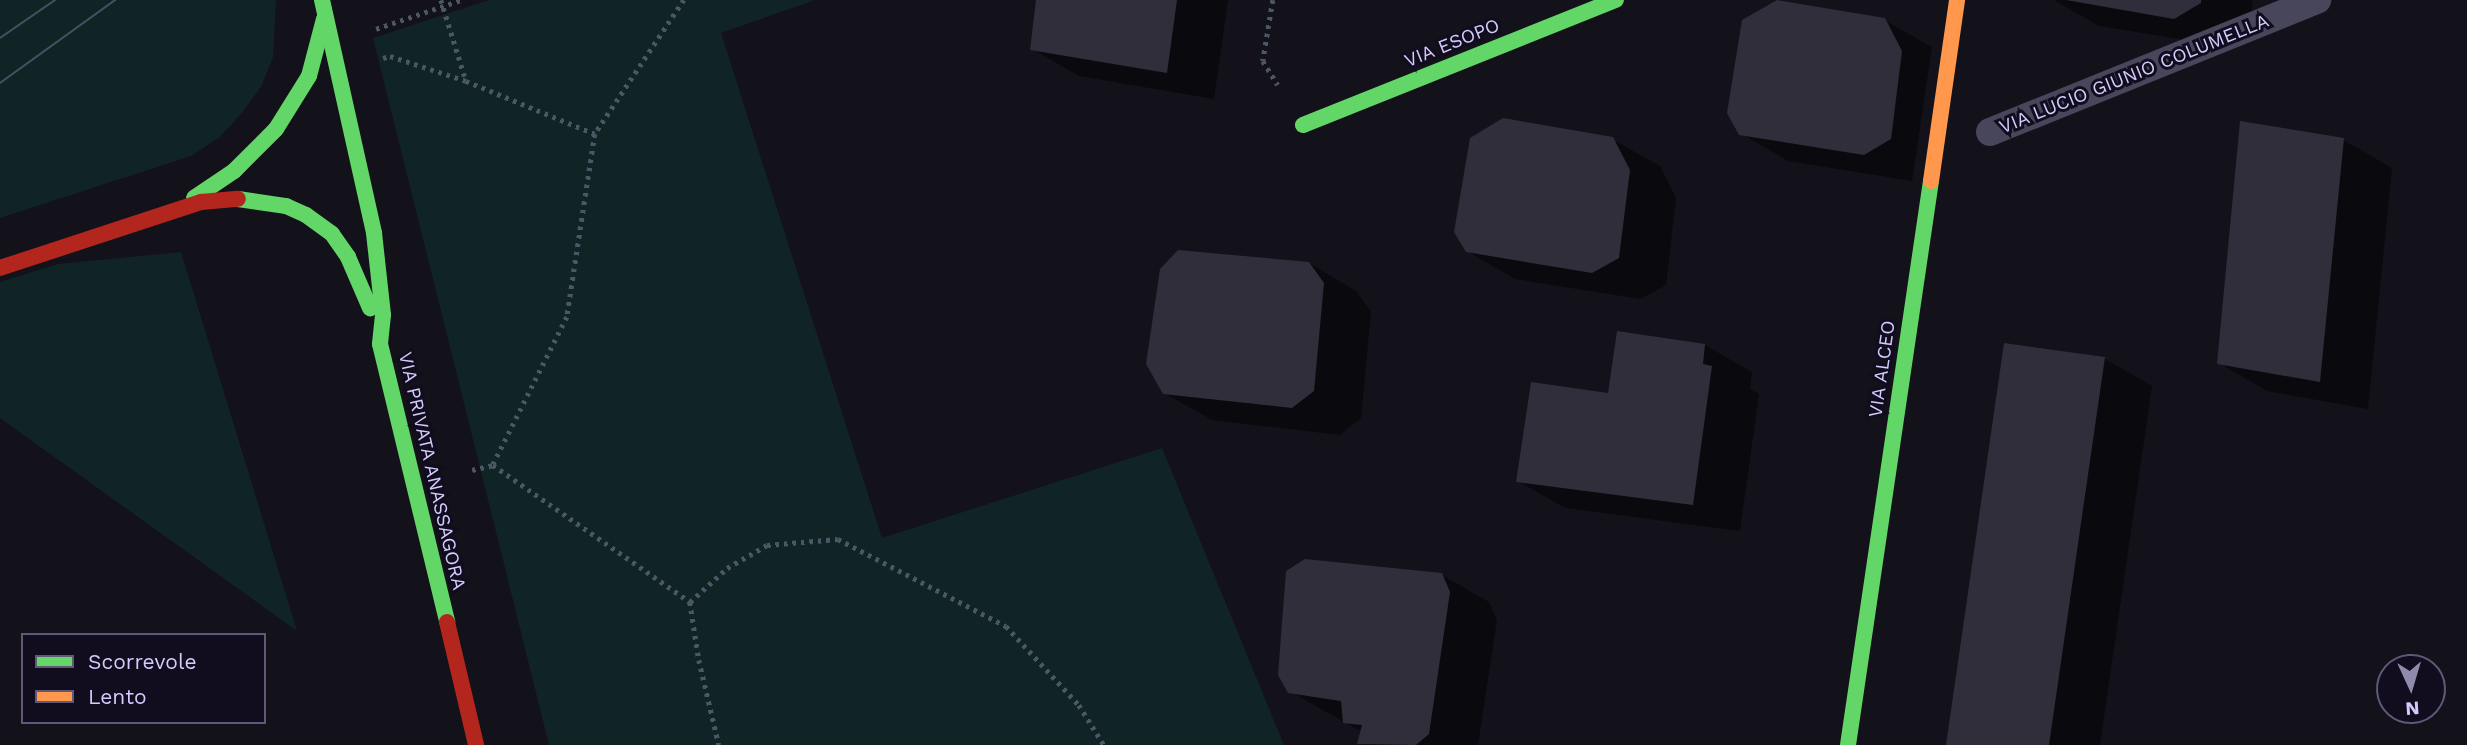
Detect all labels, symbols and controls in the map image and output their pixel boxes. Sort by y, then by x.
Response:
street label: VIA LUCIO GIUNIO COLUMELLA [1996,9,2272,139]
street label: VIA ESOPO [1401,13,1503,73]
street label: VIA ALCEO [1864,318,1900,420]
street label: VIA PRIVATA ANASSAGORA [393,349,471,593]
legend [21,633,266,724]
text: Scorrevole [88,649,197,674]
north arrow [2376,654,2446,724]
text: Lento [88,684,147,709]
text: N [2405,696,2420,720]

